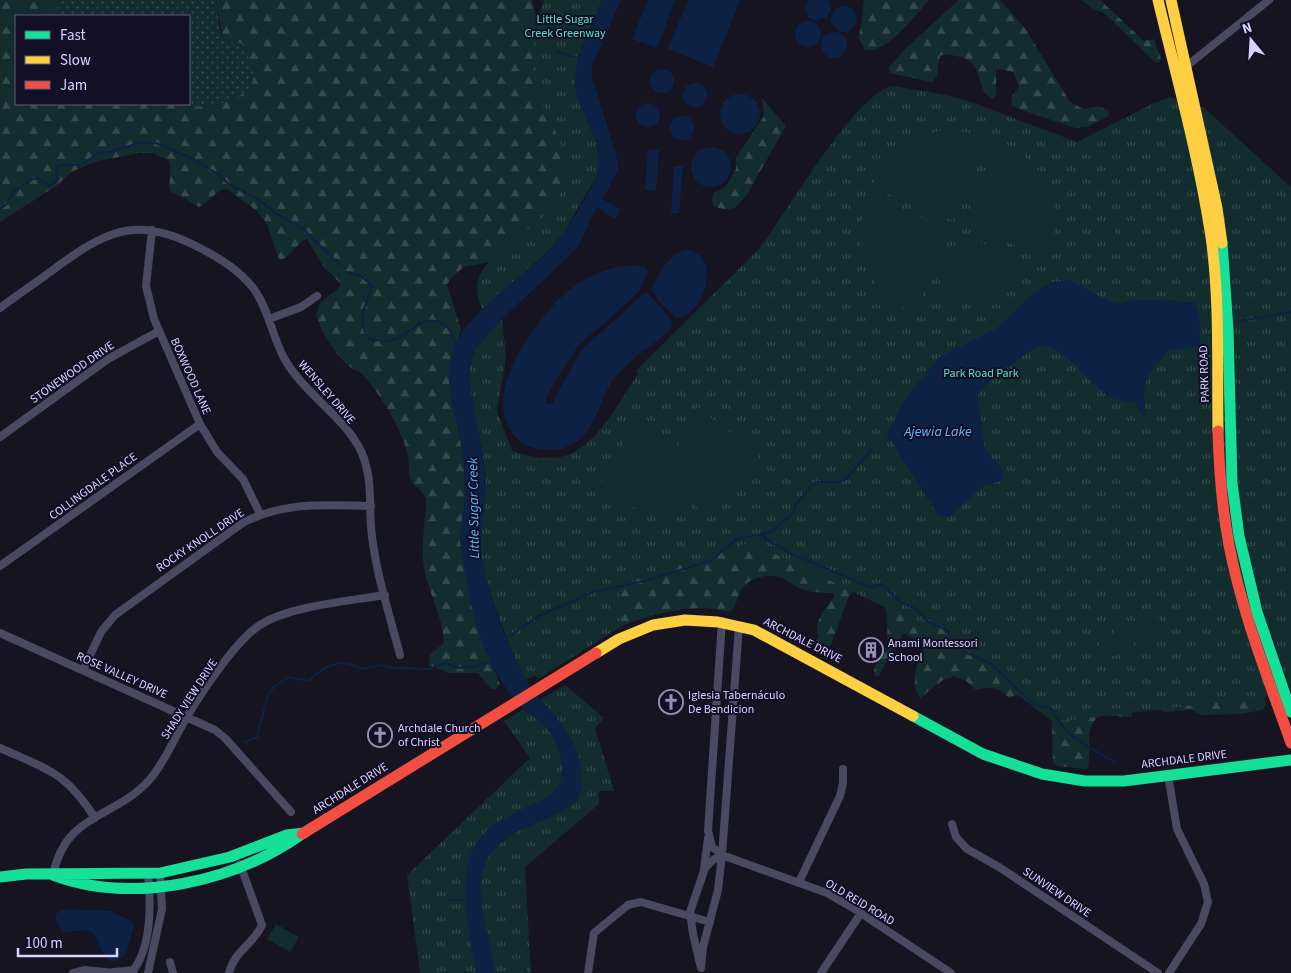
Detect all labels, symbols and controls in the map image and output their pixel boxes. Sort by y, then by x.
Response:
park label: Little Sugar Creek Greenway [524,11,606,42]
legend [15,15,190,105]
north arrow [1226,15,1276,65]
text: N [1240,18,1255,40]
text: Fast [60,25,86,46]
text: Slow [60,50,91,71]
text: Jam [60,75,87,96]
street label: BOXWOOD LANE [166,335,215,417]
street label: STONEWOOD DRIVE [27,337,118,408]
street label: PARK ROAD [1195,345,1214,403]
street label: WENSLEY DRIVE [294,357,359,428]
park label: Park Road Park [943,365,1019,382]
water label: Ajewia Lake [903,422,972,442]
street label: COLLINGDALE PLACE [46,449,141,524]
water label: Little Sugar Creek [463,457,485,559]
street label: ROCKY KNOLL DRIVE [153,505,248,576]
street label: ARCHDALE DRIVE [760,613,845,668]
place label: Anami Montessori School [888,635,978,666]
building icon: Anami Montessori School [858,637,884,663]
street label: ROSE VALLEY DRIVE [73,648,170,703]
street label: SHADY VIEW DRIVE [157,655,222,743]
place label: Iglesia Tabernáculo De Bendicion [688,687,785,718]
church icon: Iglesia Tabernáculo De Bendicion [658,689,684,715]
place label: Archdale Church of Christ [398,720,481,751]
church icon: Archdale Church of Christ [367,722,393,748]
street label: ARCHDALE DRIVE [1140,746,1228,773]
street label: ARCHDALE DRIVE [309,758,391,818]
street label: SUNVIEW DRIVE [1019,863,1094,922]
street label: OLD REID ROAD [822,875,898,930]
scale bar [18,926,116,958]
text: 100 m [25,933,63,954]

